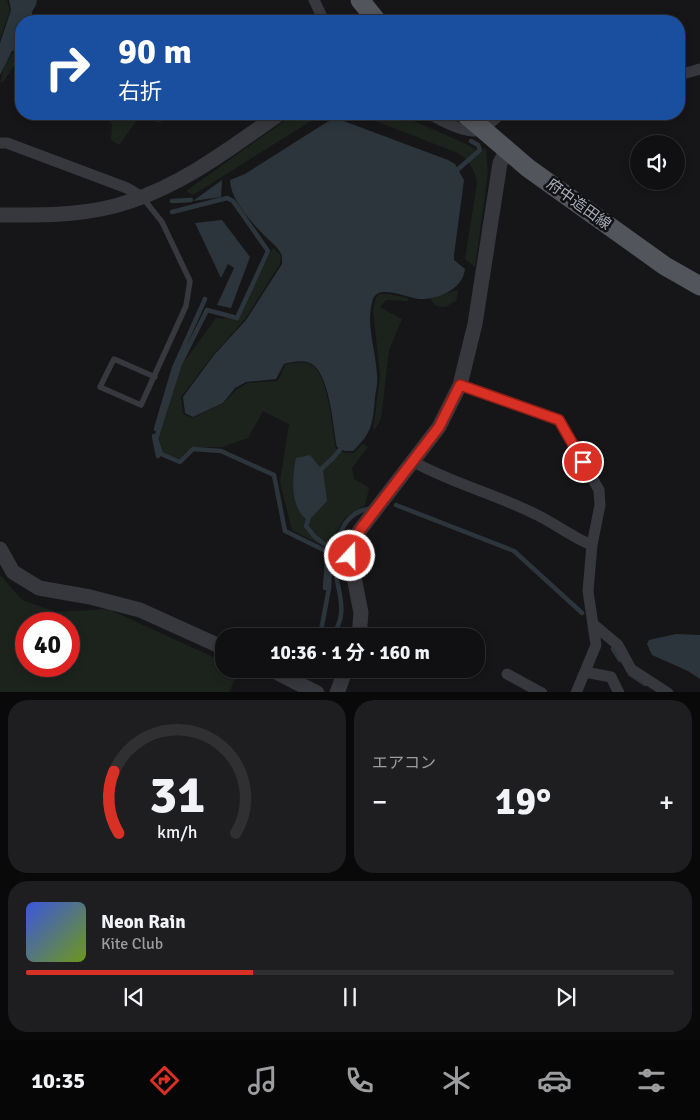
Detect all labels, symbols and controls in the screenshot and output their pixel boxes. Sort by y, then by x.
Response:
text: 90 m [118,30,192,73]
icon: right [35,35,100,100]
text: 右折 [118,78,162,105]
map controls [630,135,685,190]
button: sound [630,135,685,190]
street label: 府中造田線 [543,175,615,233]
pin [562,441,604,483]
icon: arrive [569,448,597,476]
position arrow [323,529,375,581]
speed limit sign: 40 [15,612,80,677]
text: 10:36 · 1 分 · 160 m [270,641,430,665]
text: エアコン [372,753,436,773]
text: 31 [149,763,205,827]
text: 19° [495,778,551,825]
text: − [372,785,387,819]
text: + [659,785,674,819]
text: km/h [157,821,197,843]
text: Neon Rain [101,910,186,934]
text: Kite Club [101,934,163,954]
icon: previous [120,983,148,1011]
icon: pause [336,983,364,1011]
icon: next [552,983,580,1011]
icon: directions [147,1063,182,1098]
icon: music [245,1063,280,1098]
icon: phone [342,1063,377,1098]
icon: climate [439,1063,474,1098]
icon: car [537,1063,572,1098]
icon: filters [634,1063,669,1098]
text: 10:35 [31,1067,85,1094]

